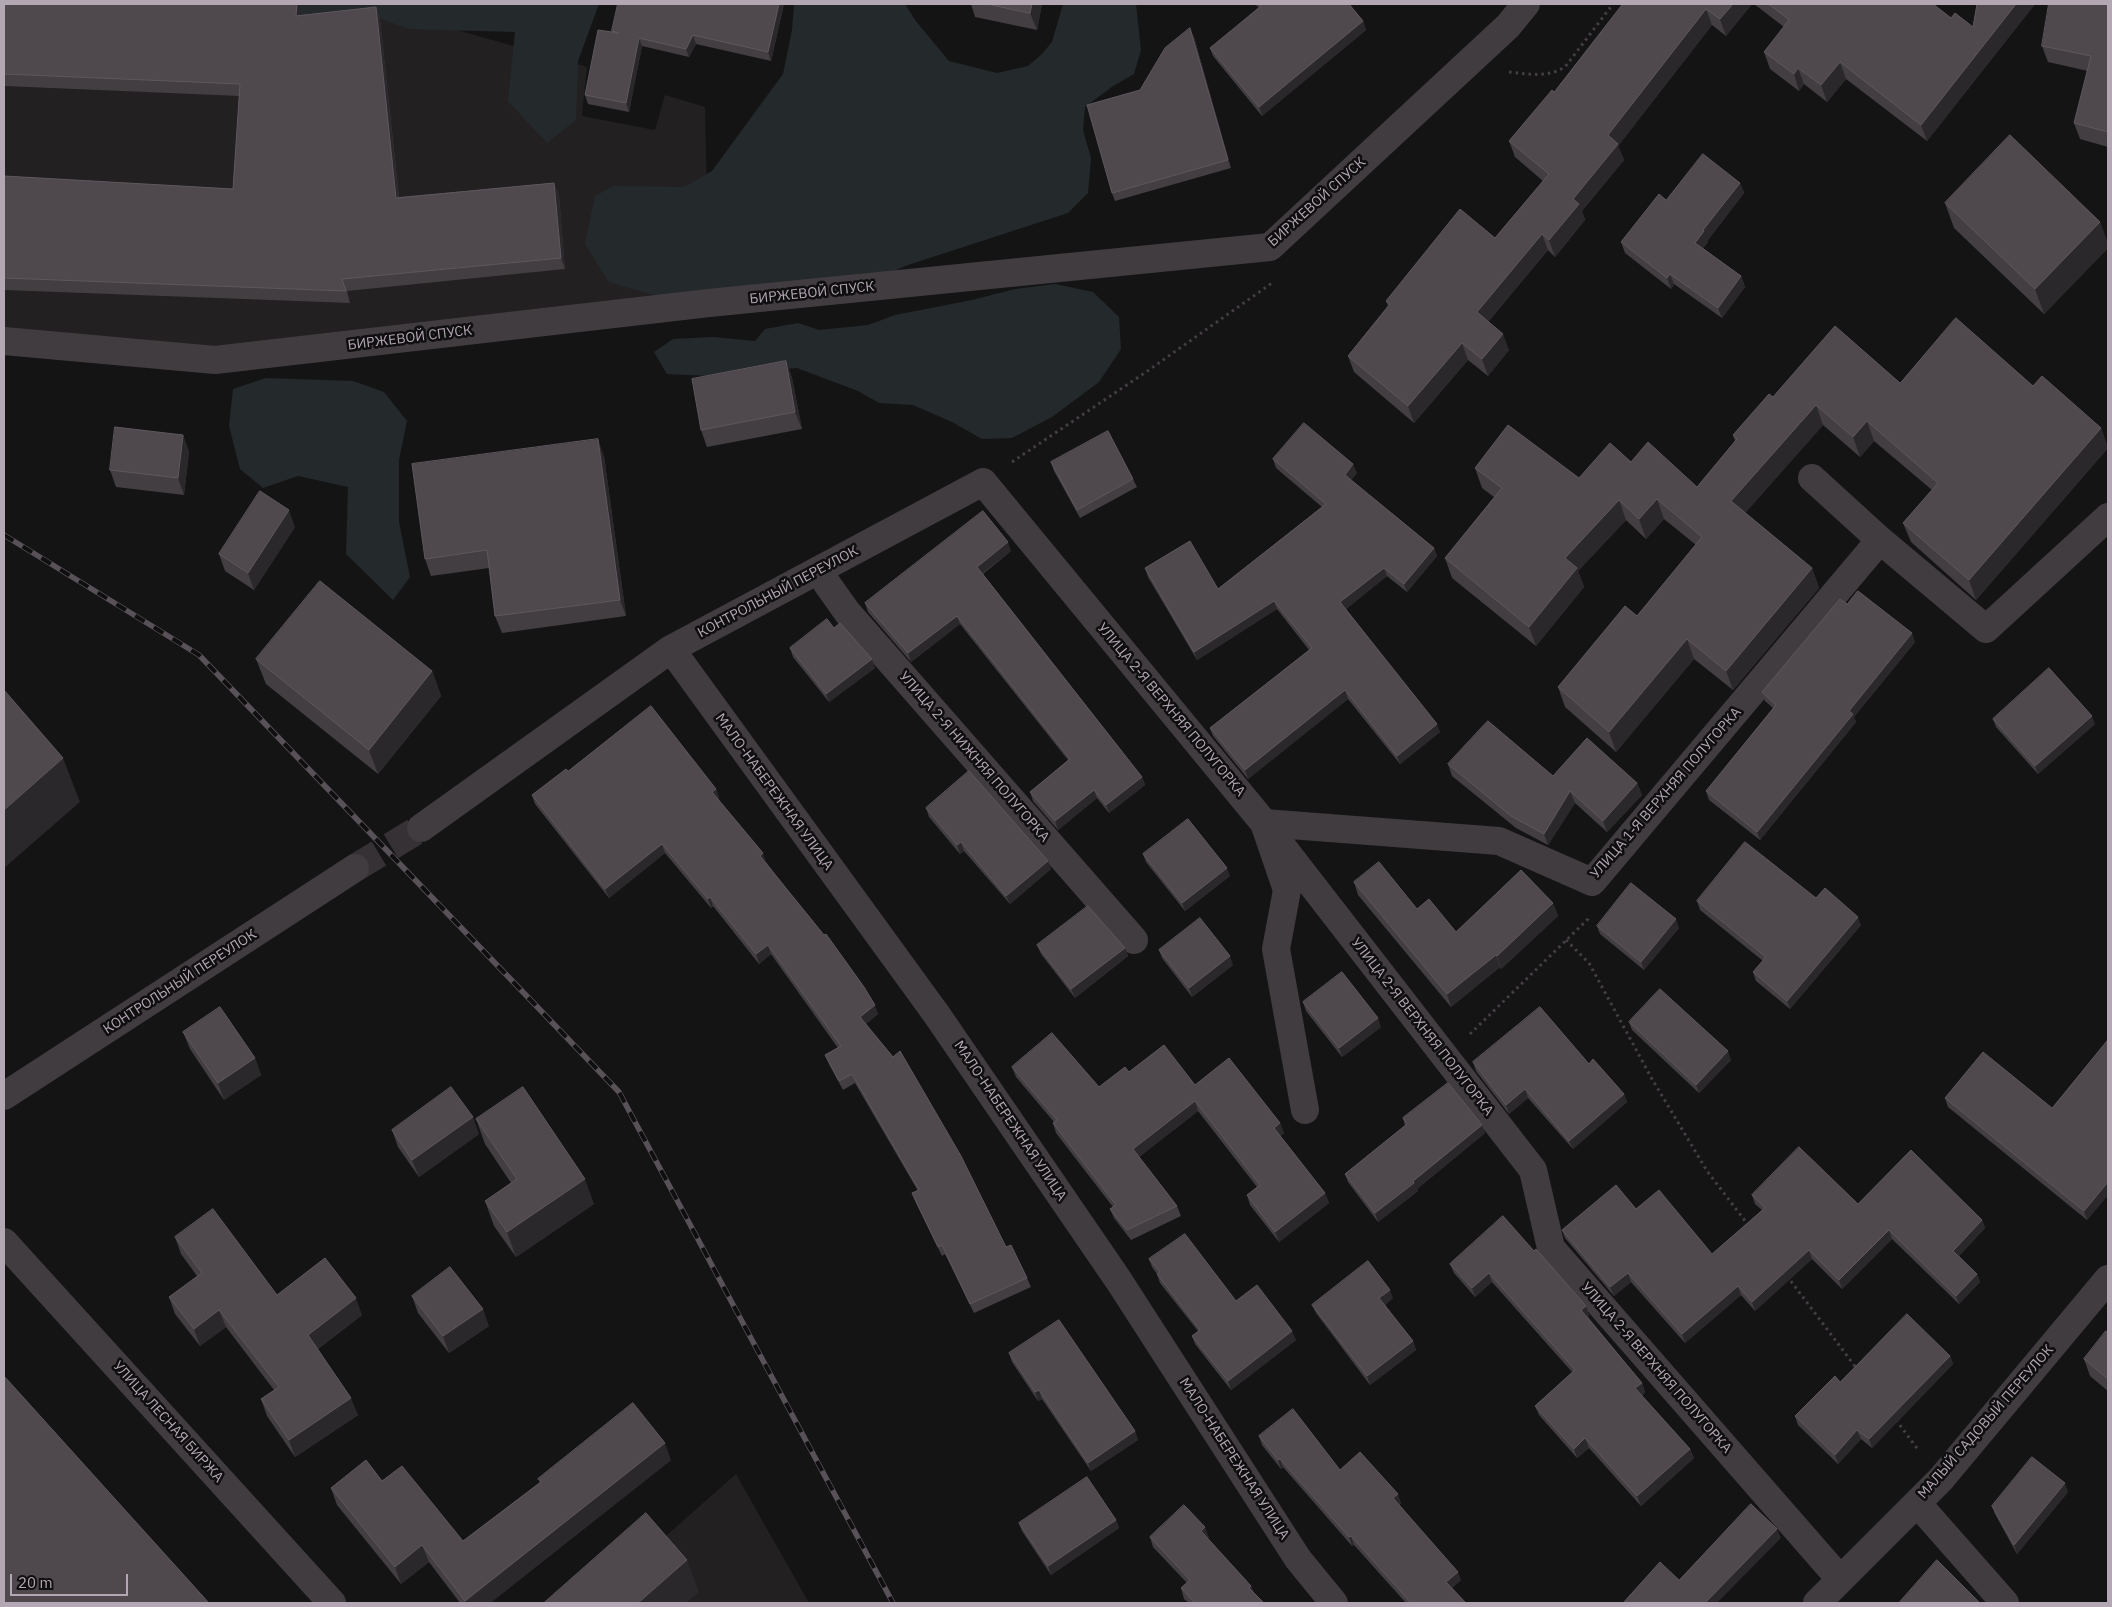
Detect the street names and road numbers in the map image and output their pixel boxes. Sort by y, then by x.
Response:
street label: БИРЖЕВОЙ СПУСК [1265,154,1369,250]
street label: БИРЖЕВОЙ СПУСК [749,278,875,308]
street label: БИРЖЕВОЙ СПУСК [347,322,473,354]
street label: КОНТРОЛЬНЫЙ ПЕРЕУЛОК [695,542,861,642]
street label: УЛИЦА 2-Я ВЕРХНЯЯ ПОЛУГОРКА [1093,620,1249,800]
street label: УЛИЦА 2-Я НИЖНЯЯ ПОЛУГОРКА [895,668,1053,846]
street label: УЛИЦА 1-Я ВЕРХНЯЯ ПОЛУГОРКА [1587,704,1745,882]
street label: МАЛО-НАБЕРЕЖНАЯ УЛИЦА [712,710,836,874]
street label: КОНТРОЛЬНЫЙ ПЕРЕУЛОК [100,926,260,1038]
street label: УЛИЦА 2-Я ВЕРХНЯЯ ПОЛУГОРКА [1347,935,1497,1119]
street label: МАЛО-НАБЕРЕЖНАЯ УЛИЦА [950,1038,1070,1204]
street label: УЛИЦА 2-Я ВЕРХНЯЯ ПОЛУГОРКА [1577,1279,1735,1457]
street label: МАЛЫЙ САДОВЫЙ ПЕРЕУЛОК [1915,1342,2057,1502]
street label: УЛИЦА ЛЕСНАЯ БИРЖА [109,1358,227,1486]
street label: МАЛО-НАБЕРЕЖНАЯ УЛИЦА [1175,1375,1293,1543]

